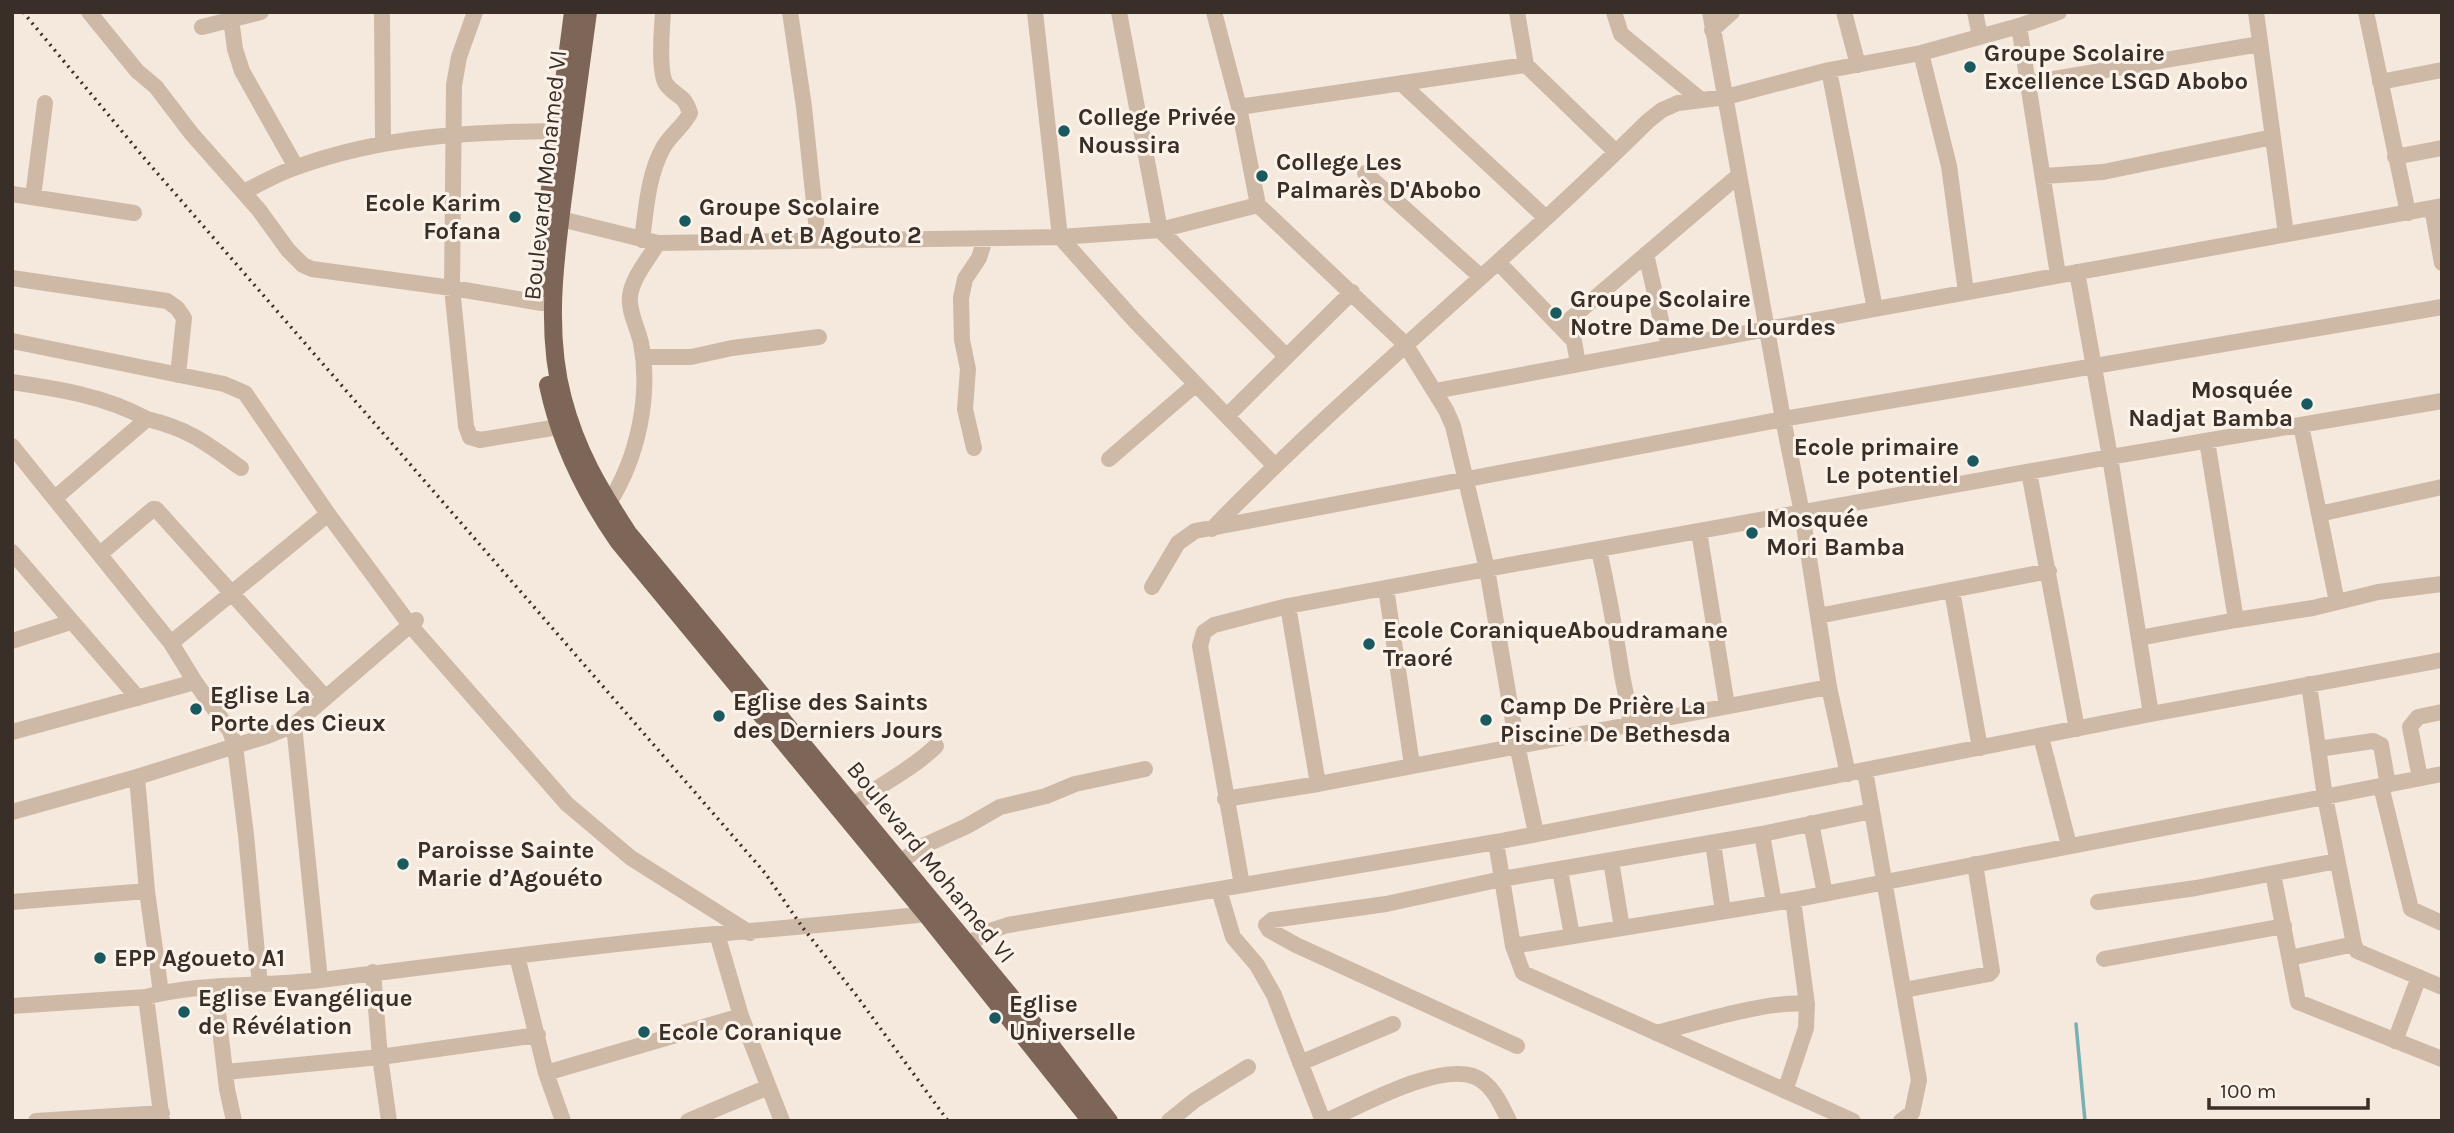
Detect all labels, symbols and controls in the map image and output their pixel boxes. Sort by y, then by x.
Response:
place label: Groupe Scolaire Excellence LSGD Abobo [1984,39,2248,95]
street label: Boulevard Mohamed VI [518,48,572,302]
marker: Groupe Scolaire Excellence LSGD Abobo [1962,59,1978,75]
place label: College Privée Noussira [1078,103,1236,159]
marker: College Privée Noussira [1056,123,1072,139]
place label: College Les Palmarès D'Abobo [1276,148,1481,204]
marker: College Les Palmarès D'Abobo [1254,168,1270,184]
place label: Ecole Karim Fofana [365,189,501,245]
place label: Groupe Scolaire Bad A et B Agouto 2 [699,193,922,249]
marker: Ecole Karim Fofana [507,209,523,225]
marker: Groupe Scolaire Bad A et B Agouto 2 [677,213,693,229]
place label: Groupe Scolaire Notre Dame De Lourdes [1570,285,1836,341]
marker: Groupe Scolaire Notre Dame De Lourdes [1548,305,1564,321]
place label: Mosquée Nadjat Bamba [2128,376,2293,432]
marker: Mosquée Nadjat Bamba [2299,396,2315,412]
place label: Ecole primaire Le potentiel [1794,433,1959,489]
marker: Ecole primaire Le potentiel [1965,453,1981,469]
place label: Mosquée Mori Bamba [1766,505,1905,561]
marker: Mosquée Mori Bamba [1744,525,1760,541]
place label: Ecole CoraniqueAboudramane Traoré [1383,616,1728,672]
marker: Ecole CoraniqueAboudramane Traoré [1361,636,1377,652]
place label: Eglise La Porte des Cieux [210,681,386,737]
place label: Eglise des Saints des Derniers Jours [733,688,943,744]
place label: Camp De Prière La Piscine De Bethesda [1500,692,1731,748]
marker: Eglise La Porte des Cieux [188,701,204,717]
marker: Eglise des Saints des Derniers Jours [711,708,727,724]
marker: Camp De Prière La Piscine De Bethesda [1478,712,1494,728]
street label: Boulevard Mohamed VI [841,755,1021,969]
place label: Paroisse Sainte Marie d’Agouéto [417,836,603,892]
marker: Paroisse Sainte Marie d’Agouéto [395,856,411,872]
place label: EPP Agoueto A1 [114,944,285,972]
marker: EPP Agoueto A1 [92,950,108,966]
place label: Eglise Evangélique de Révélation [198,984,412,1040]
place label: Eglise Universelle [1009,990,1136,1046]
marker: Eglise Evangélique de Révélation [176,1004,192,1020]
marker: Eglise Universelle [987,1010,1003,1026]
place label: Ecole Coranique [658,1018,842,1046]
marker: Ecole Coranique [636,1024,652,1040]
scale bar [2209,1066,2368,1110]
text: 100 m [2220,1079,2277,1103]

